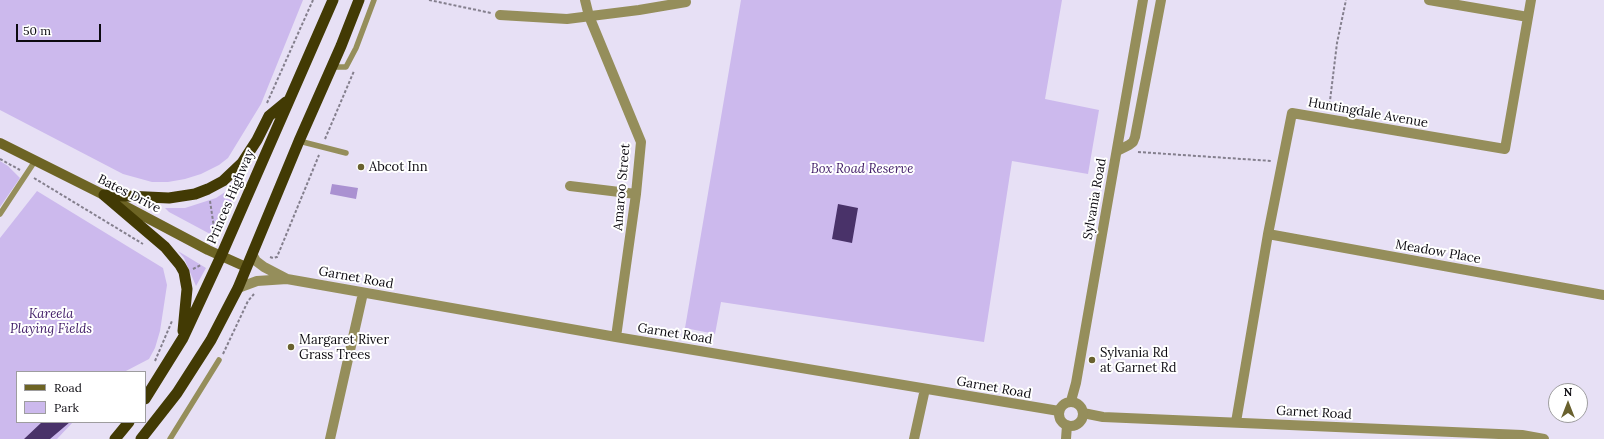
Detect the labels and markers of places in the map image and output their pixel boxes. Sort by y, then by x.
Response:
place label: Abcot Inn [369,159,428,175]
marker: Abcot Inn [356,162,366,172]
place label: Margaret River Grass Trees [299,332,389,363]
marker: Margaret River Grass Trees [286,342,296,352]
place label: Sylvania Rd at Garnet Rd [1100,345,1176,376]
marker: Sylvania Rd at Garnet Rd [1087,355,1097,365]

